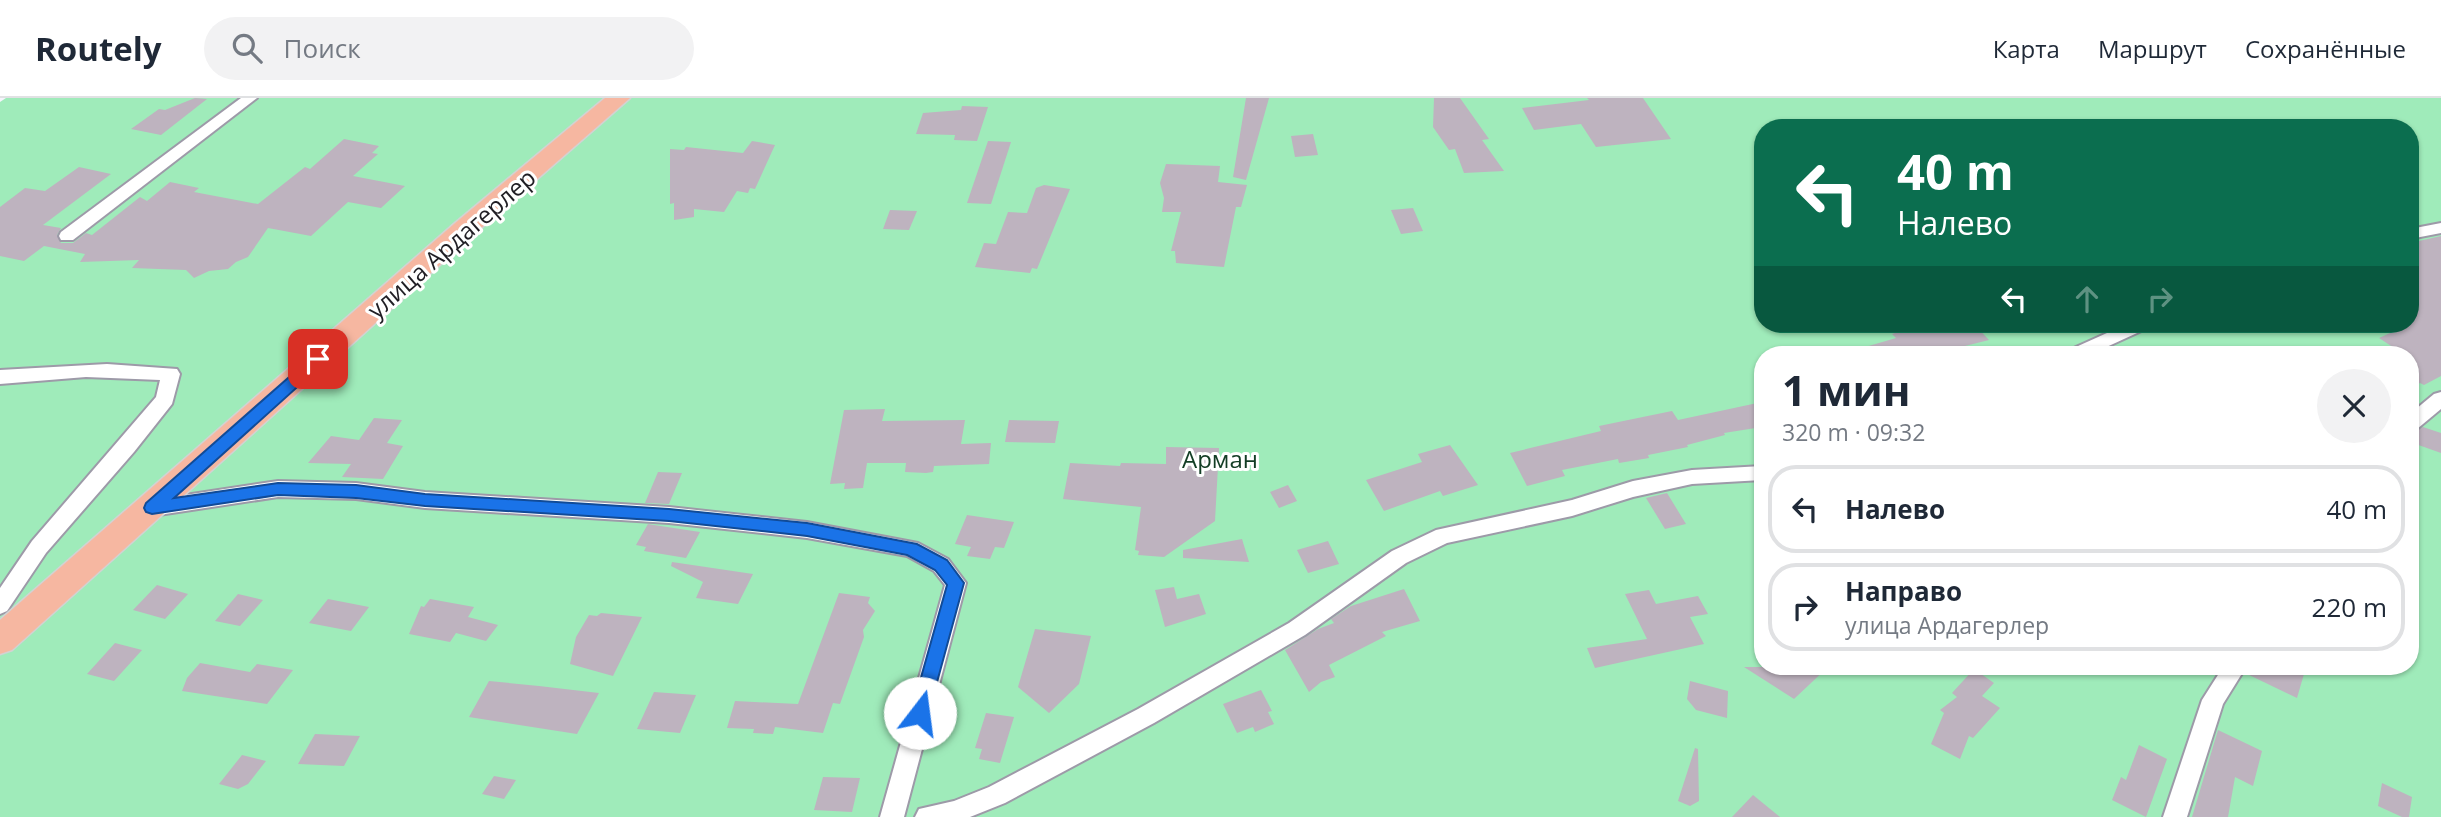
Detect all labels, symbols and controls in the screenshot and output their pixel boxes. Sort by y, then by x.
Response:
search box [204,17,694,80]
text: Routely [35,26,162,71]
icon: search [228,29,266,67]
text: Поиск [284,30,361,66]
text: Карта [1993,32,2060,65]
text: Маршрут [2098,32,2207,65]
text: Сохранённые [2245,32,2406,65]
text: 40 m [1897,138,2014,204]
icon: left [1782,147,1873,238]
street label: улица Ардагерлер [360,161,542,325]
text: Налево [1897,201,2012,244]
icon: left [1995,280,2033,318]
icon: ahead [2068,280,2106,318]
icon: right [2141,280,2179,318]
pin [288,329,348,389]
icon: arrive [299,340,337,378]
text: 1 мин [1782,361,1910,418]
button: close [2317,369,2391,443]
text: 320 m · 09:32 [1782,416,1925,448]
park label: Арман [1182,442,1258,475]
icon: left [1786,490,1824,528]
text: Налево [1845,491,1945,527]
text: 40 m [2326,491,2387,527]
text: Направо [1845,573,1962,609]
icon: right [1786,588,1824,626]
text: 220 m [2312,589,2387,625]
text: улица Ардагерлер [1845,609,2049,641]
position arrow [883,676,957,750]

